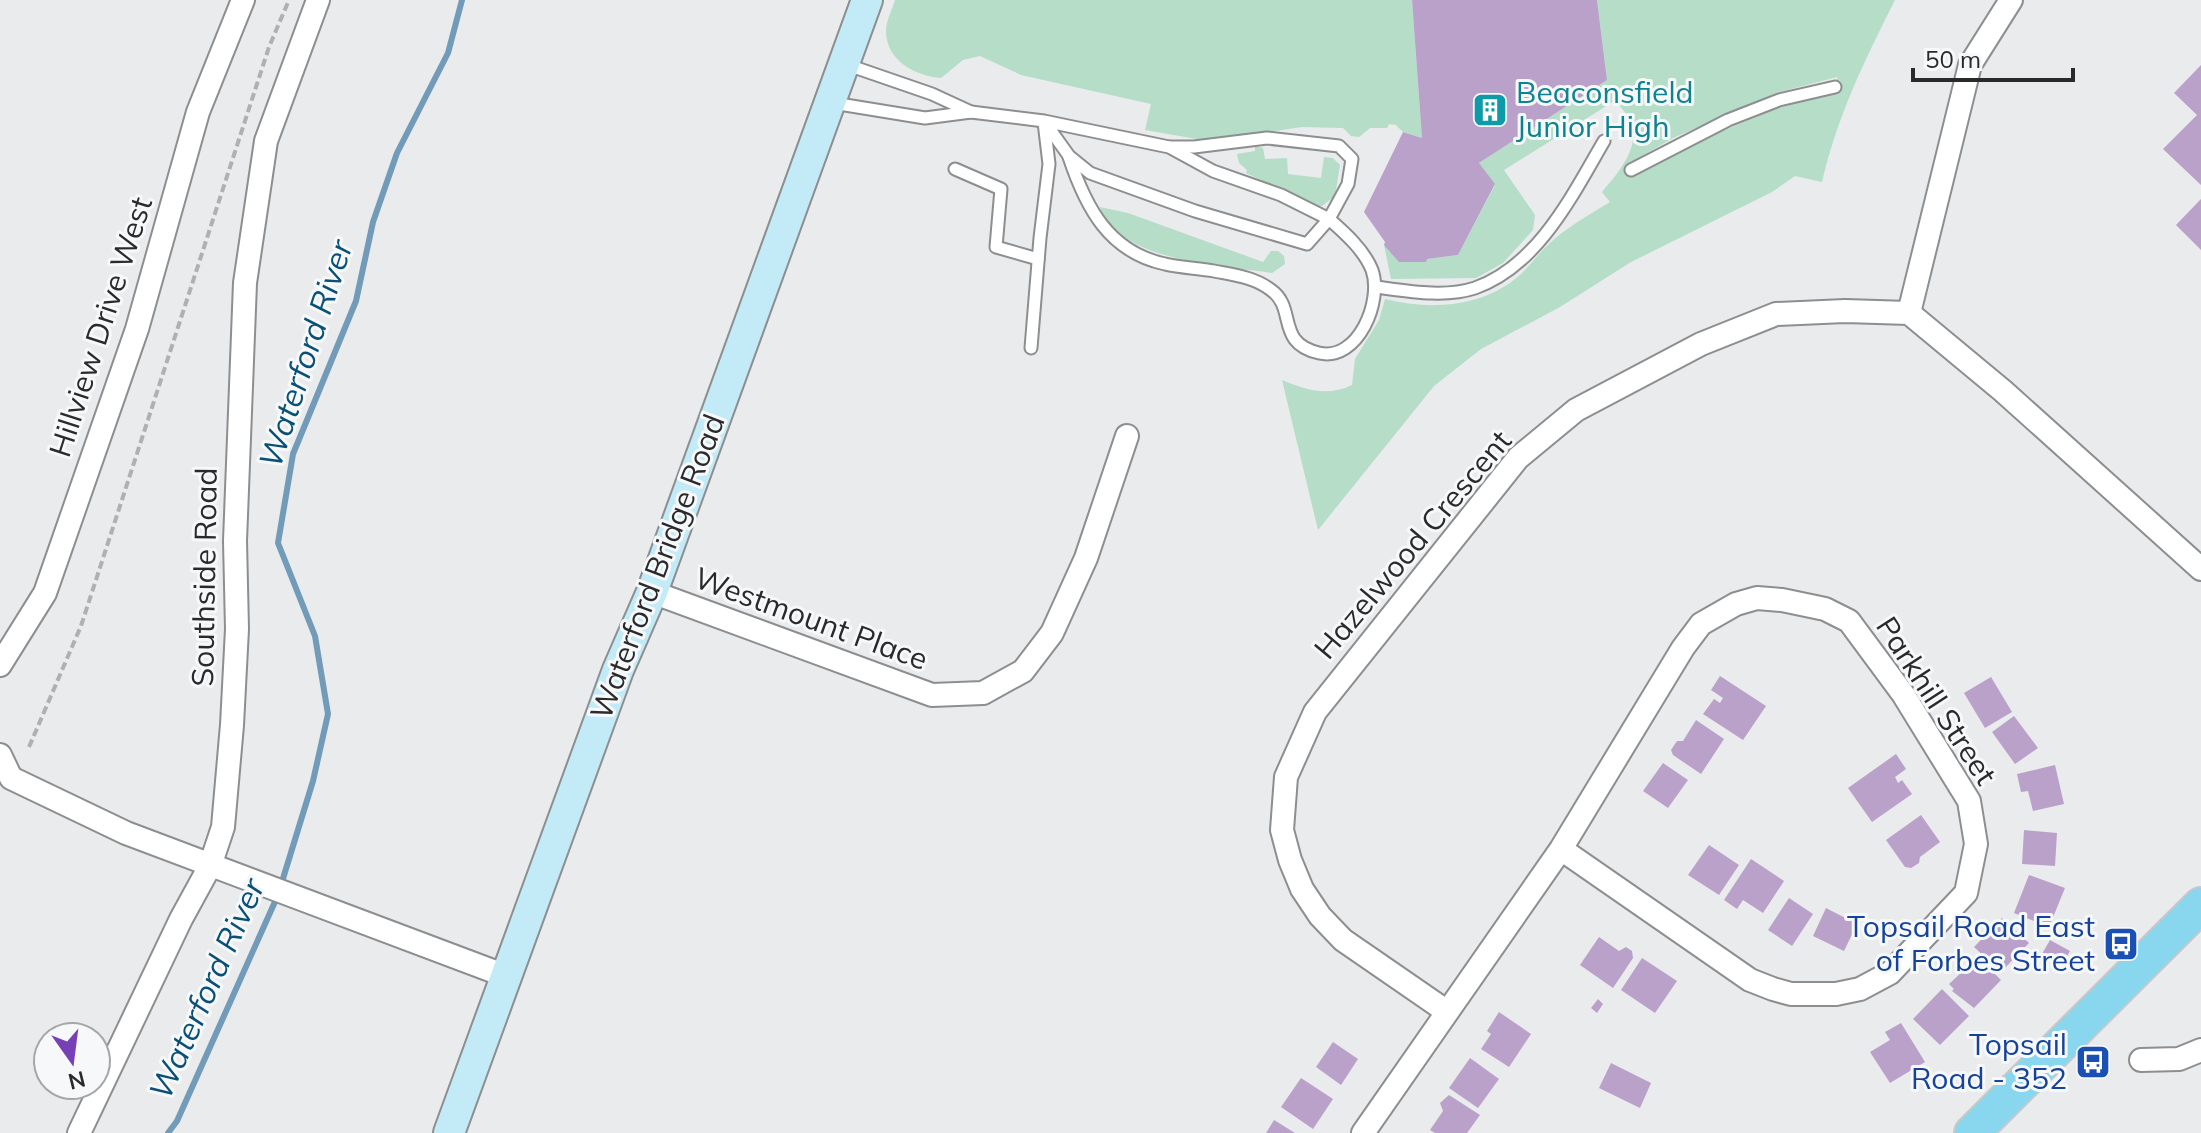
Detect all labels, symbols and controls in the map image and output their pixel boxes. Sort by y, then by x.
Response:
scale bar [1913,32,2073,82]
text: 50 m [1925,44,1981,74]
place label: Beaconsfield Junior High [1516,73,1694,145]
building icon: Beaconsfield Junior High [1471,91,1509,129]
street label: Hillview Drive West [40,192,160,461]
water label: Waterford River [249,234,361,473]
street label: Waterford Bridge Road [581,409,733,725]
street label: Hazelwood Crescent [1305,422,1519,667]
street label: Southside Road [183,467,225,687]
street label: Westmount Place [690,558,933,678]
street label: Parkhill Street [1868,609,2005,792]
water label: Waterford River [140,871,273,1105]
place label: Topsail Road East of Forbes Street [1847,907,2095,979]
bus stop icon: Topsail Road East of Forbes Street [2102,925,2140,963]
north arrow [32,1021,112,1101]
place label: Topsail Road - 352 [1911,1025,2067,1097]
bus stop icon: Topsail Road - 352 [2074,1043,2112,1081]
text: N [65,1065,88,1096]

